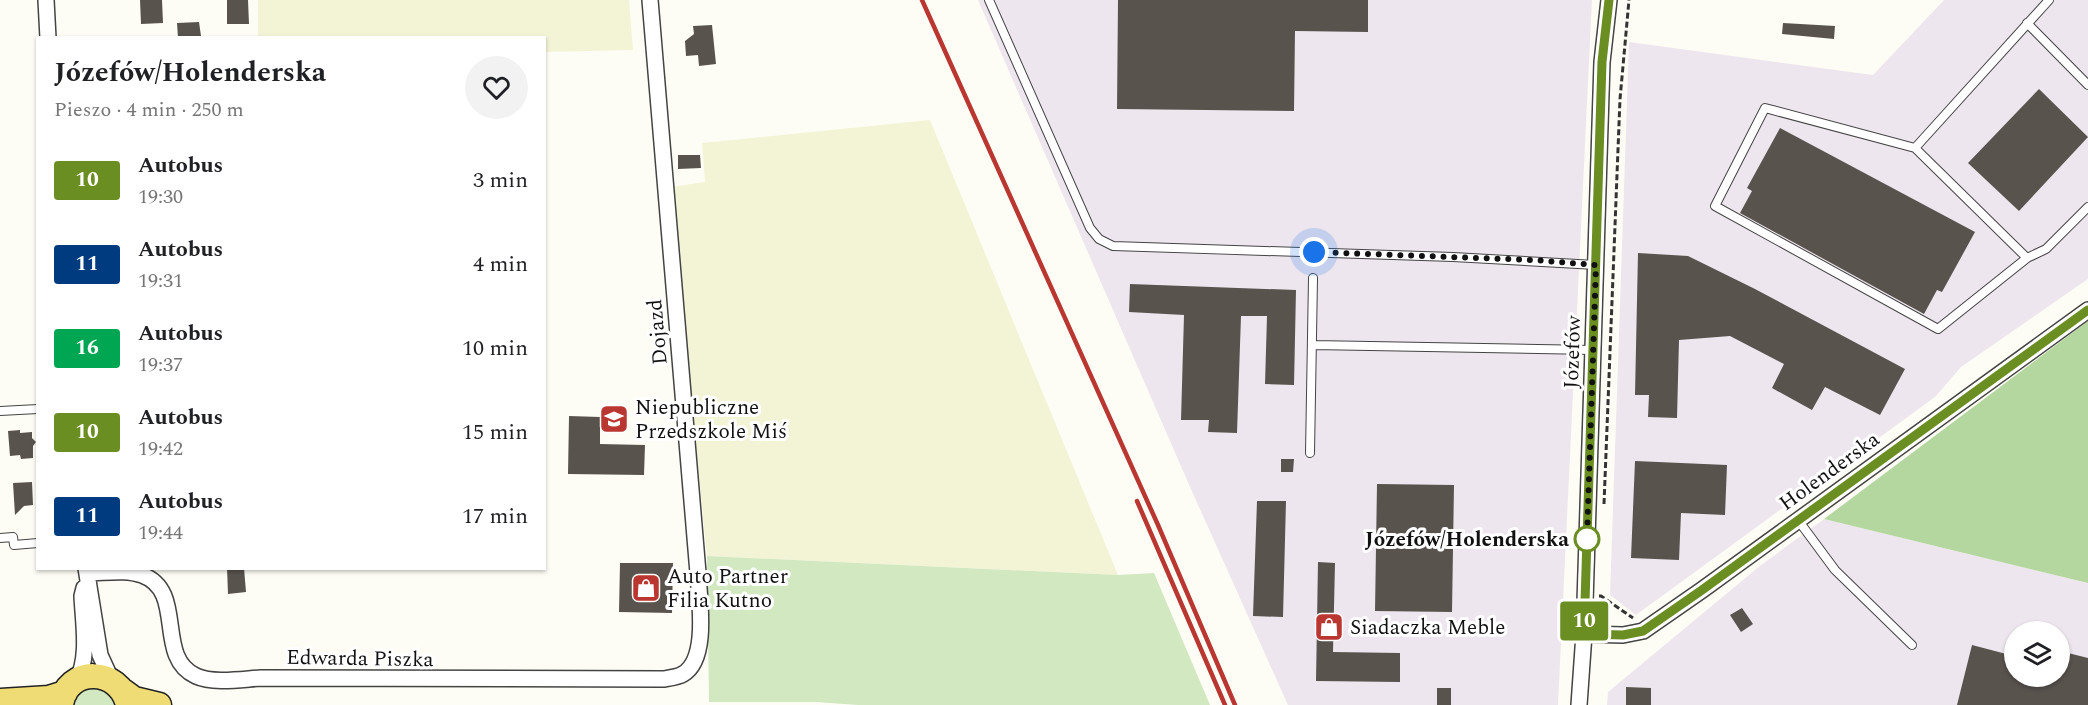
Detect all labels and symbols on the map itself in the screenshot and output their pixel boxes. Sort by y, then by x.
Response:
your location [1299,237,1329,267]
street label: Dojazd [639,298,677,366]
street label: Józefów [1556,314,1590,389]
place label: Niepubliczne Przedszkole Miś [635,392,787,448]
school or university icon: Niepubliczne Przedszkole Miś [598,403,630,435]
street label: Holenderska [1772,424,1887,519]
place label: Józefów/Holenderska [1365,524,1569,556]
marker: Józefów/Holenderska [1574,526,1600,552]
place label: Auto Partner Filia Kutno [667,561,788,617]
shop icon: Auto Partner Filia Kutno [630,572,662,604]
line badge: 10 [1557,602,1611,640]
shop icon: Siadaczka Meble [1313,611,1345,643]
place label: Siadaczka Meble [1350,612,1505,644]
street label: Edwarda Piszka [286,642,435,676]

